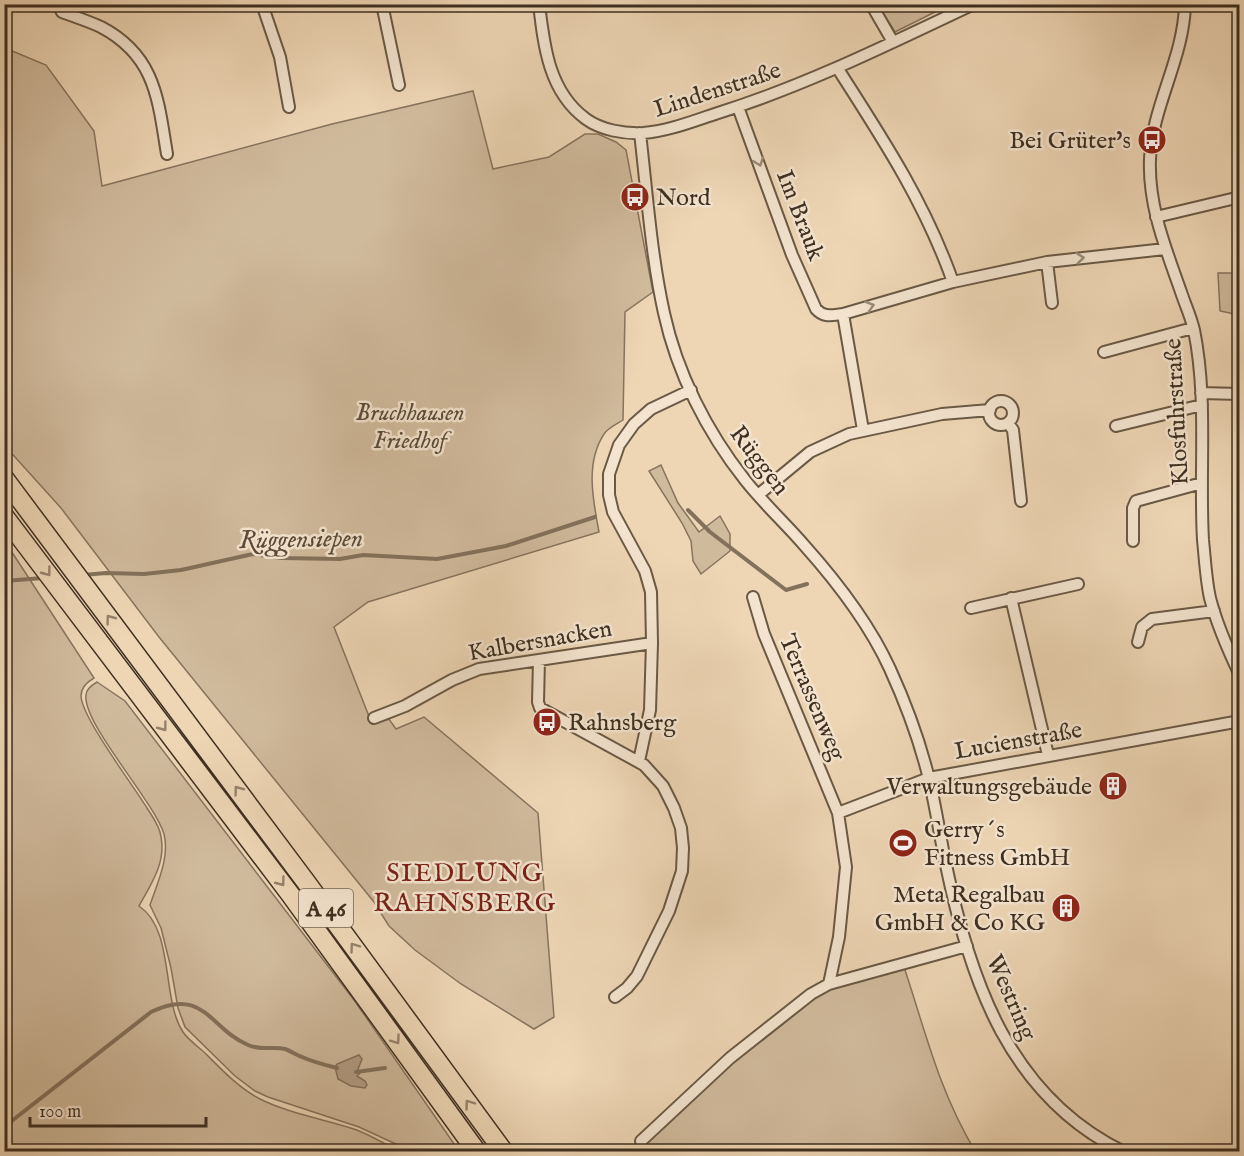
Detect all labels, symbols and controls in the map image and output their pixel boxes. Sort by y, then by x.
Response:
street label: Lindenstraße [650,55,785,126]
bus stop icon: Bei Grüter's [1136,124,1168,156]
place label: Bei Grüter's [1009,126,1131,157]
one-way arrow [751,156,764,167]
street label: Im Brauk [768,166,831,265]
bus stop icon: Nord [619,181,651,213]
place label: Nord [656,183,711,214]
one-way arrow [1075,253,1085,265]
one-way arrow [864,301,875,313]
street label: Klosfuhrstraße [1158,338,1197,486]
park label: Bruchhausen Friedhof [355,398,465,457]
street label: Rüggen [722,420,796,502]
water label: Rüggensiepen [239,522,363,558]
one-way arrow [39,566,50,577]
street label: Kalbersnacken [466,614,615,669]
one-way arrow [107,615,118,626]
street label: Terrassenweg [771,630,853,766]
bus stop icon: Rahnsberg [531,706,563,738]
place label: Rahnsberg [568,708,677,739]
street label: Lucienstraße [952,715,1085,768]
one-way arrow [156,720,167,731]
building icon: Verwaltungsgebäude [1097,770,1129,802]
place label: Verwaltungsgebäude [886,772,1092,803]
one-way arrow [234,786,245,797]
place label: Gerry´s Fitness GmbH [924,815,1070,874]
sports icon: Gerry´s Fitness GmbH [887,827,919,859]
district label: SIEDLUNG RAHNSBERG [373,857,557,920]
one-way arrow [273,876,284,887]
place label: Meta Regalbau GmbH & Co KG [875,880,1045,939]
road number: A 46 [299,889,353,927]
building icon: Meta Regalbau GmbH & Co KG [1050,892,1082,924]
one-way arrow [350,942,361,953]
street label: Westring [978,950,1044,1046]
one-way arrow [389,1033,400,1044]
scale bar [30,1090,206,1128]
one-way arrow [465,1100,476,1111]
text: 100 m [39,1101,81,1124]

